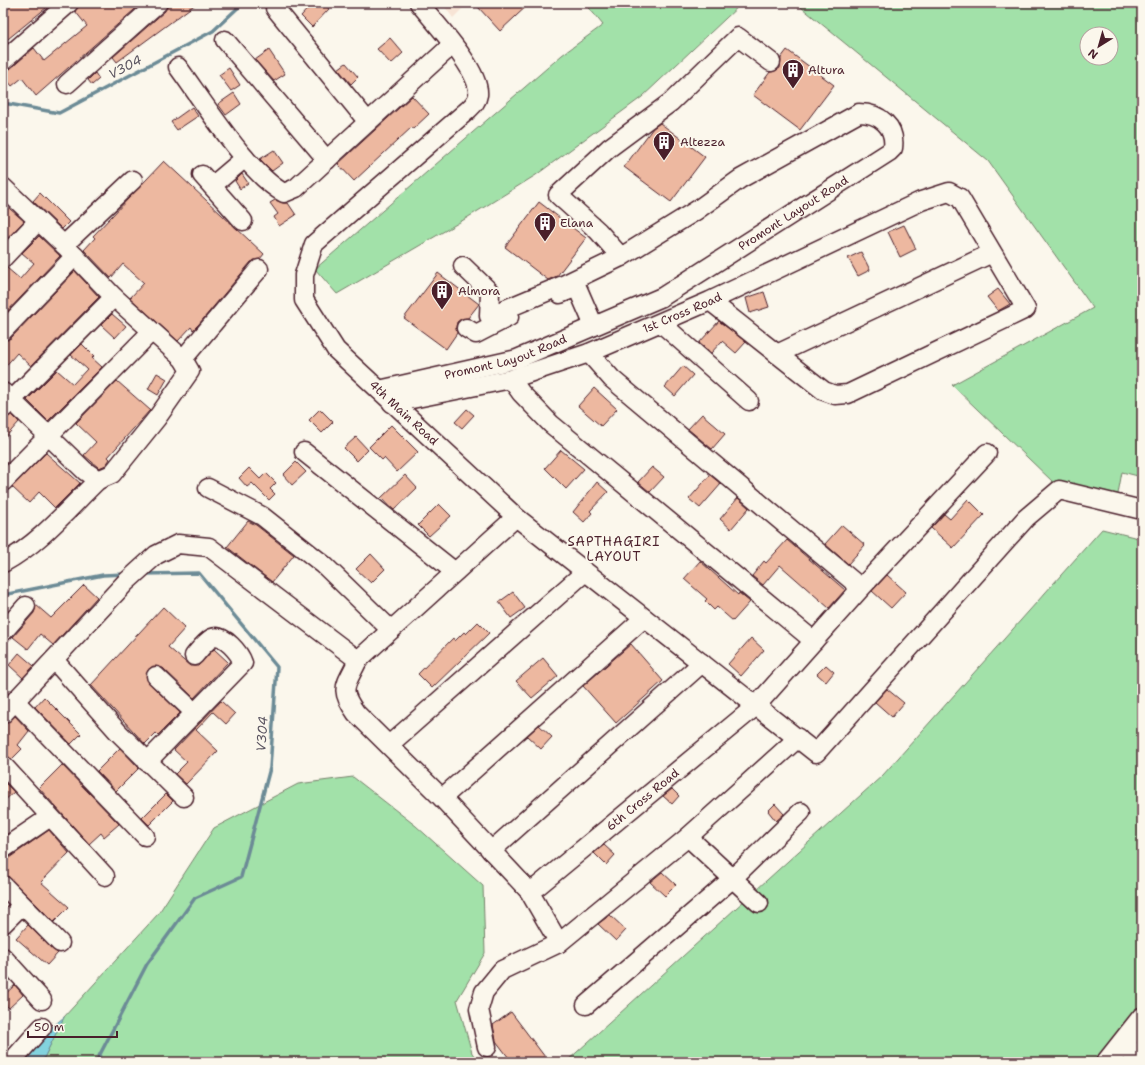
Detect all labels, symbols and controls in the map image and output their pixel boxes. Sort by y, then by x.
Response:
north arrow [1079,26,1119,66]
text: N [1085,45,1101,62]
water label: V304 [105,51,145,83]
building icon: Altura [780,57,806,90]
place label: Altura [808,62,845,78]
building icon: Altezza [651,129,677,162]
place label: Altezza [680,134,725,150]
street label: Promont Layout Road [735,172,852,254]
building icon: Elana [532,210,558,243]
place label: Elana [560,215,594,231]
building icon: Almora [429,278,455,311]
place label: Almora [458,283,501,299]
street label: 1st Cross Road [640,288,725,337]
street label: Promont Layout Road [443,331,569,383]
street label: 4th Main Road [366,377,442,449]
district label: SAPTHAGIRI LAYOUT [567,533,661,565]
water label: V304 [252,716,272,752]
street label: 6th Cross Road [603,765,683,834]
scale bar [28,1013,117,1039]
text: 50 m [34,1019,64,1035]

